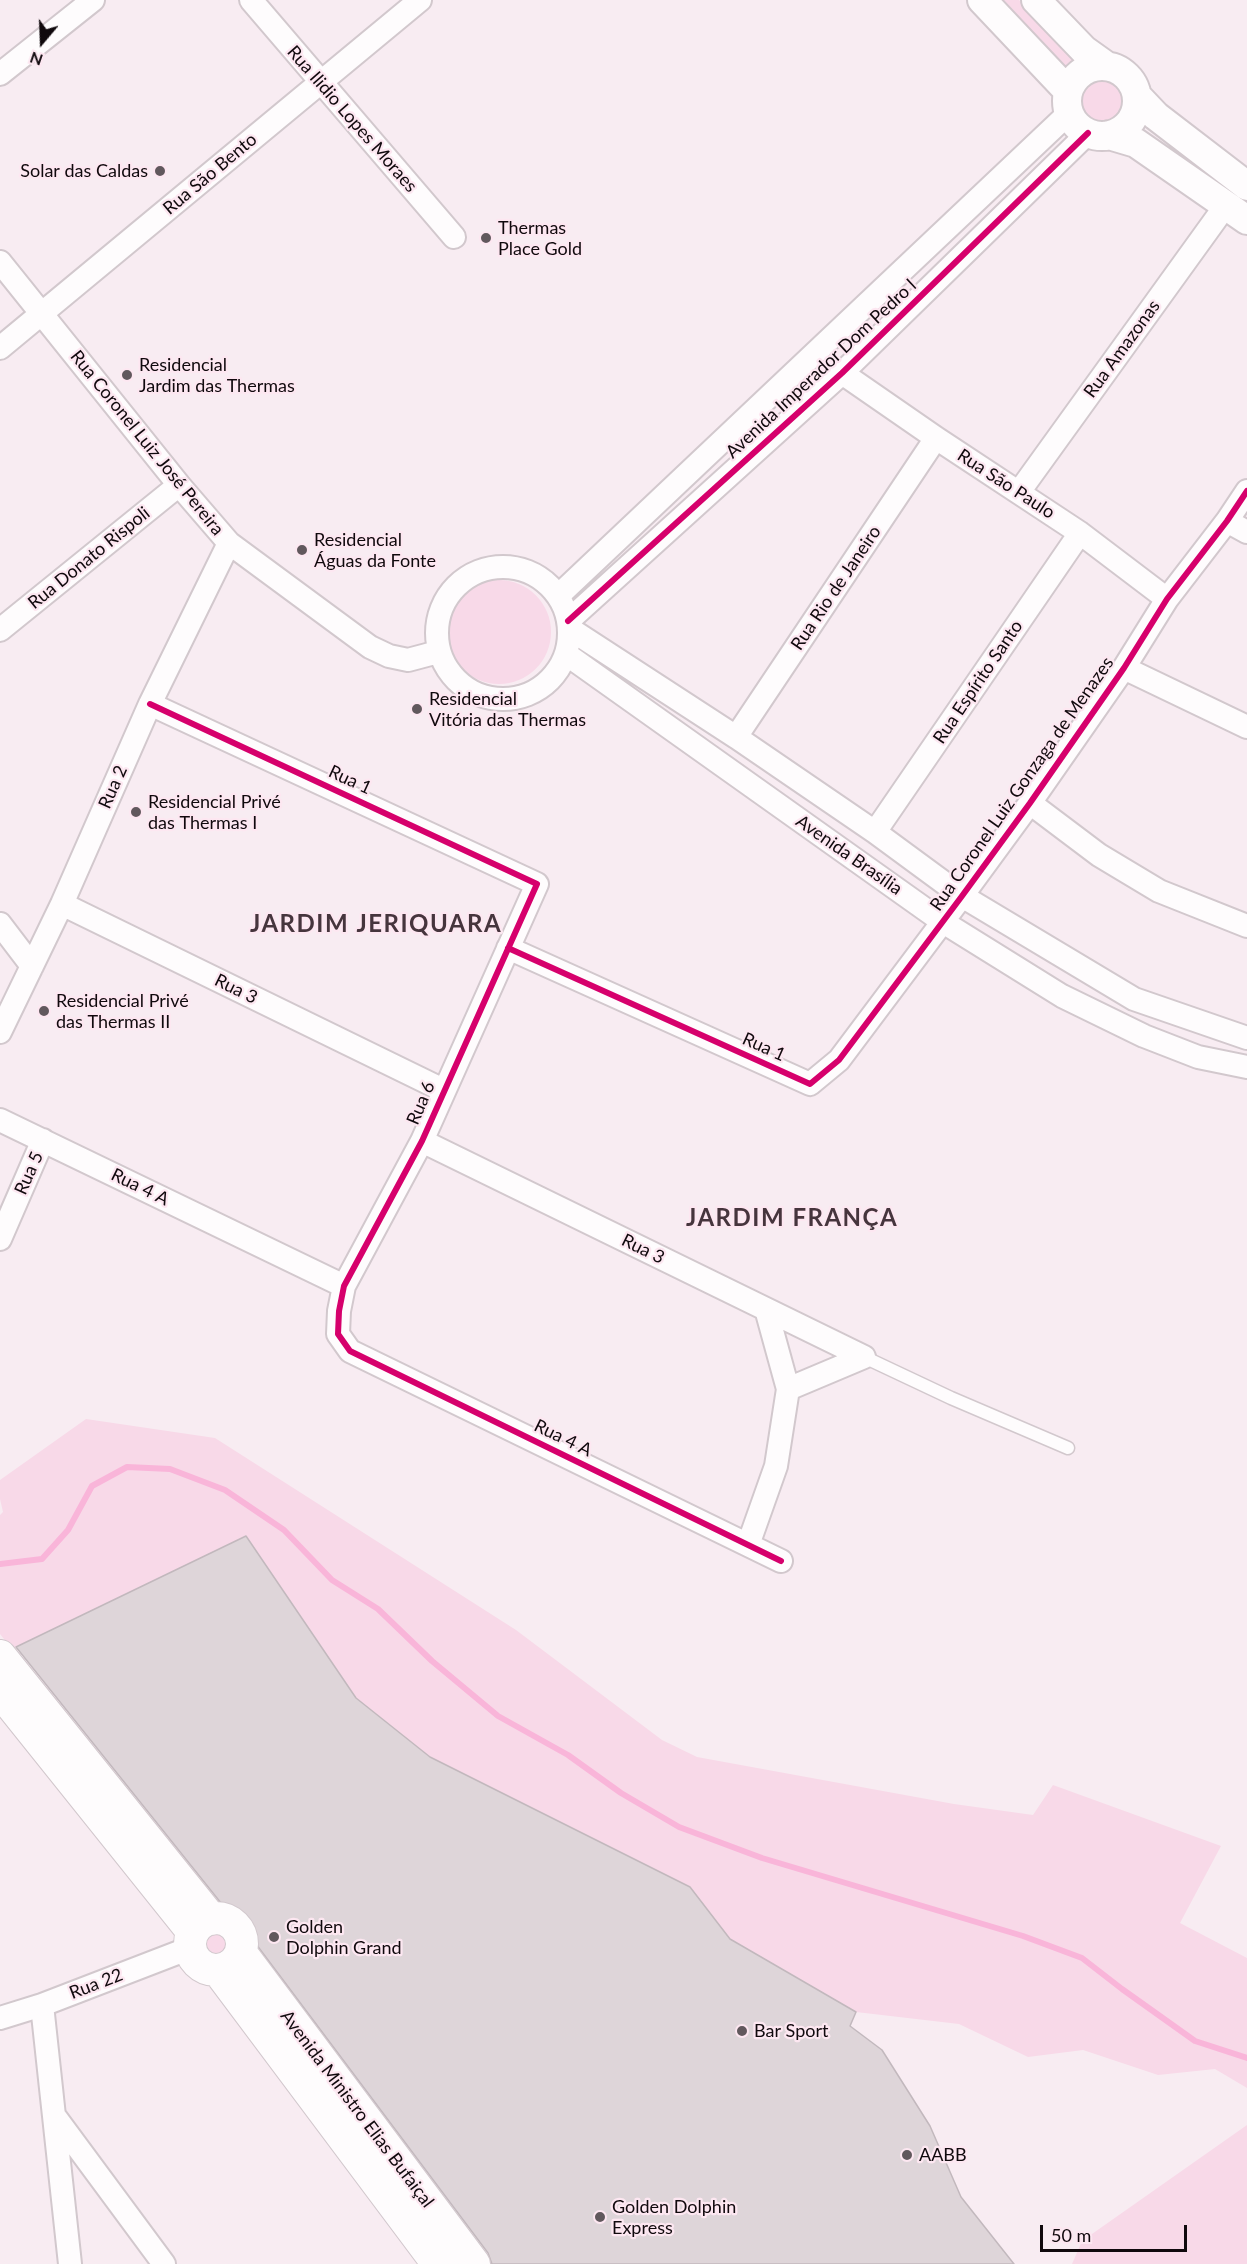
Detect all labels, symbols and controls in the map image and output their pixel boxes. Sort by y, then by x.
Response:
north arrow [12,12,72,72]
street label: Rua Ilidio Lopes Moraes [282,41,422,197]
text: N [27,49,45,70]
street label: Rua São Bento [159,129,261,219]
place label: Solar das Caldas [20,160,148,182]
marker: Solar das Caldas [153,164,167,178]
place label: Thermas Place Gold [498,217,582,260]
marker: Thermas Place Gold [479,231,493,245]
street label: Avenida Imperador Dom Pedro l [721,275,921,463]
street label: Rua Amazonas [1079,296,1165,402]
street label: Rua Coronel Luiz José Pereira [66,346,228,540]
place label: Residencial Jardim das Thermas [139,354,295,397]
marker: Residencial Jardim das Thermas [120,368,134,382]
street label: Rua São Paulo [953,444,1059,524]
street label: Rua Donato Rispoli [24,502,154,614]
street label: Rua Rio de Janeiro [786,522,886,654]
place label: Residencial Águas da Fonte [314,529,436,572]
marker: Residencial Águas da Fonte [295,543,309,557]
street label: Rua Espírito Santo [929,616,1027,748]
street label: Rua Coronel Luiz Gonzaga de Menazes [926,653,1118,915]
place label: Residencial Vitória das Thermas [429,688,586,730]
marker: Residencial Vitória das Thermas [410,702,424,716]
street label: Rua 1 [325,761,375,799]
street label: Rua 2 [94,762,132,812]
place label: Residencial Privé das Thermas I [148,791,281,834]
marker: Residencial Privé das Thermas I [129,805,143,819]
street label: Avenida Brasília [792,810,906,900]
district label: JARDIM JERIQUARA [250,910,502,938]
street label: Rua 3 [211,969,261,1009]
place label: Residencial Privé das Thermas II [56,990,189,1032]
marker: Residencial Privé das Thermas II [37,1004,51,1018]
street label: Rua 1 [739,1028,789,1066]
street label: Rua 6 [402,1078,440,1128]
street label: Rua 5 [10,1148,48,1198]
street label: Rua 4 A [108,1164,172,1210]
district label: JARDIM FRANÇA [686,1204,898,1232]
street label: Rua 3 [618,1229,668,1269]
street label: Rua 4 A [531,1415,595,1461]
place label: Golden Dolphin Grand [286,1916,402,1958]
marker: Golden Dolphin Grand [267,1930,281,1944]
street label: Rua 22 [66,1964,126,2004]
street label: Avenida Ministro Elias Bufaiçal [276,2006,438,2212]
place label: Bar Sport [754,2020,828,2042]
marker: Bar Sport [735,2024,749,2038]
place label: AABB [919,2144,967,2166]
marker: AABB [900,2148,914,2162]
place label: Golden Dolphin Express [612,2196,736,2238]
marker: Golden Dolphin Express [593,2210,607,2224]
scale bar [1043,2213,1190,2251]
text: 50 m [1051,2224,1091,2246]

